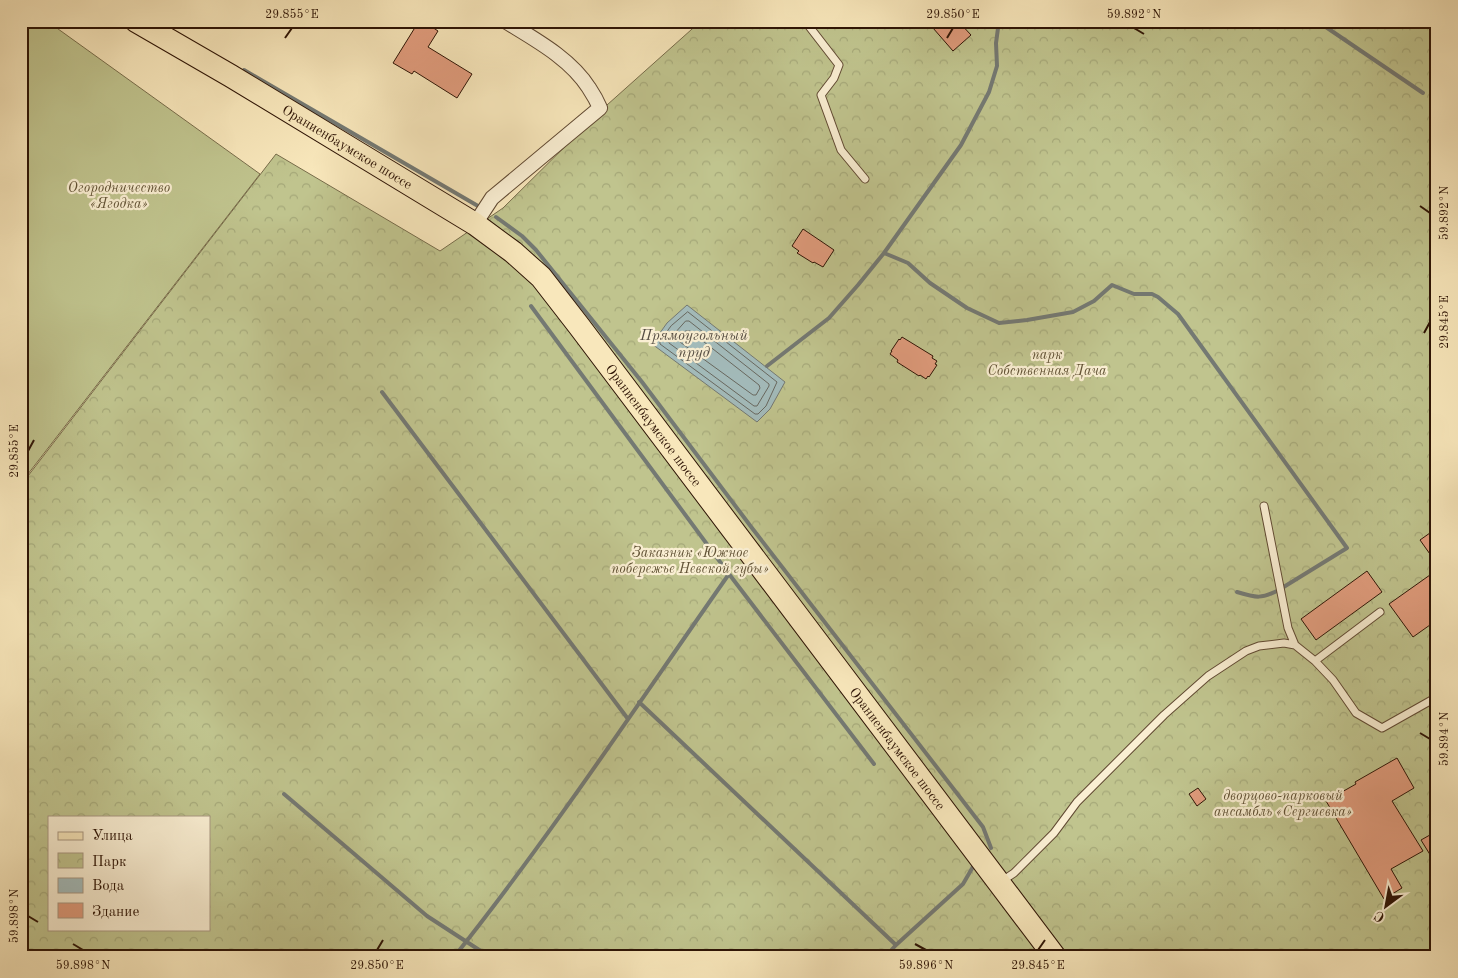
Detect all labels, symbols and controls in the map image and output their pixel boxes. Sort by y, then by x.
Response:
text: 29.855°E [265,8,319,21]
text: 29.850°E [926,8,980,21]
text: 59.892°N [1107,8,1161,21]
street label: Ораниенбаумское шоссе [279,103,415,192]
park label: Огородничество «Ягодка» [68,181,170,211]
text: 59.892°N [1438,186,1451,240]
text: 29.845°E [1438,295,1451,349]
water label: Прямоугольный пруд [639,329,748,361]
park label: парк Собственная Дача [987,348,1107,379]
street label: Ораниенбаумское шоссе [602,362,704,490]
text: 29.855°E [8,424,21,478]
park label: Заказник «Южное побережье Невской губы» [611,545,769,577]
street label: Ораниенбаумское шоссе [846,685,947,813]
text: 59.894°N [1438,712,1451,766]
park label: дворцово-парковый ансамбль «Сергиевка» [1214,789,1352,820]
legend [48,816,210,930]
text: Улица [92,829,133,844]
text: Парк [92,855,127,870]
text: Вода [92,879,125,894]
north arrow [1360,880,1410,930]
text: 59.898°N [8,889,21,943]
text: Здание [92,905,139,920]
text: С [1372,908,1387,925]
text: 59.898°N [56,959,110,972]
text: 29.850°E [350,959,404,972]
text: 59.896°N [899,959,953,972]
text: 29.845°E [1011,959,1065,972]

